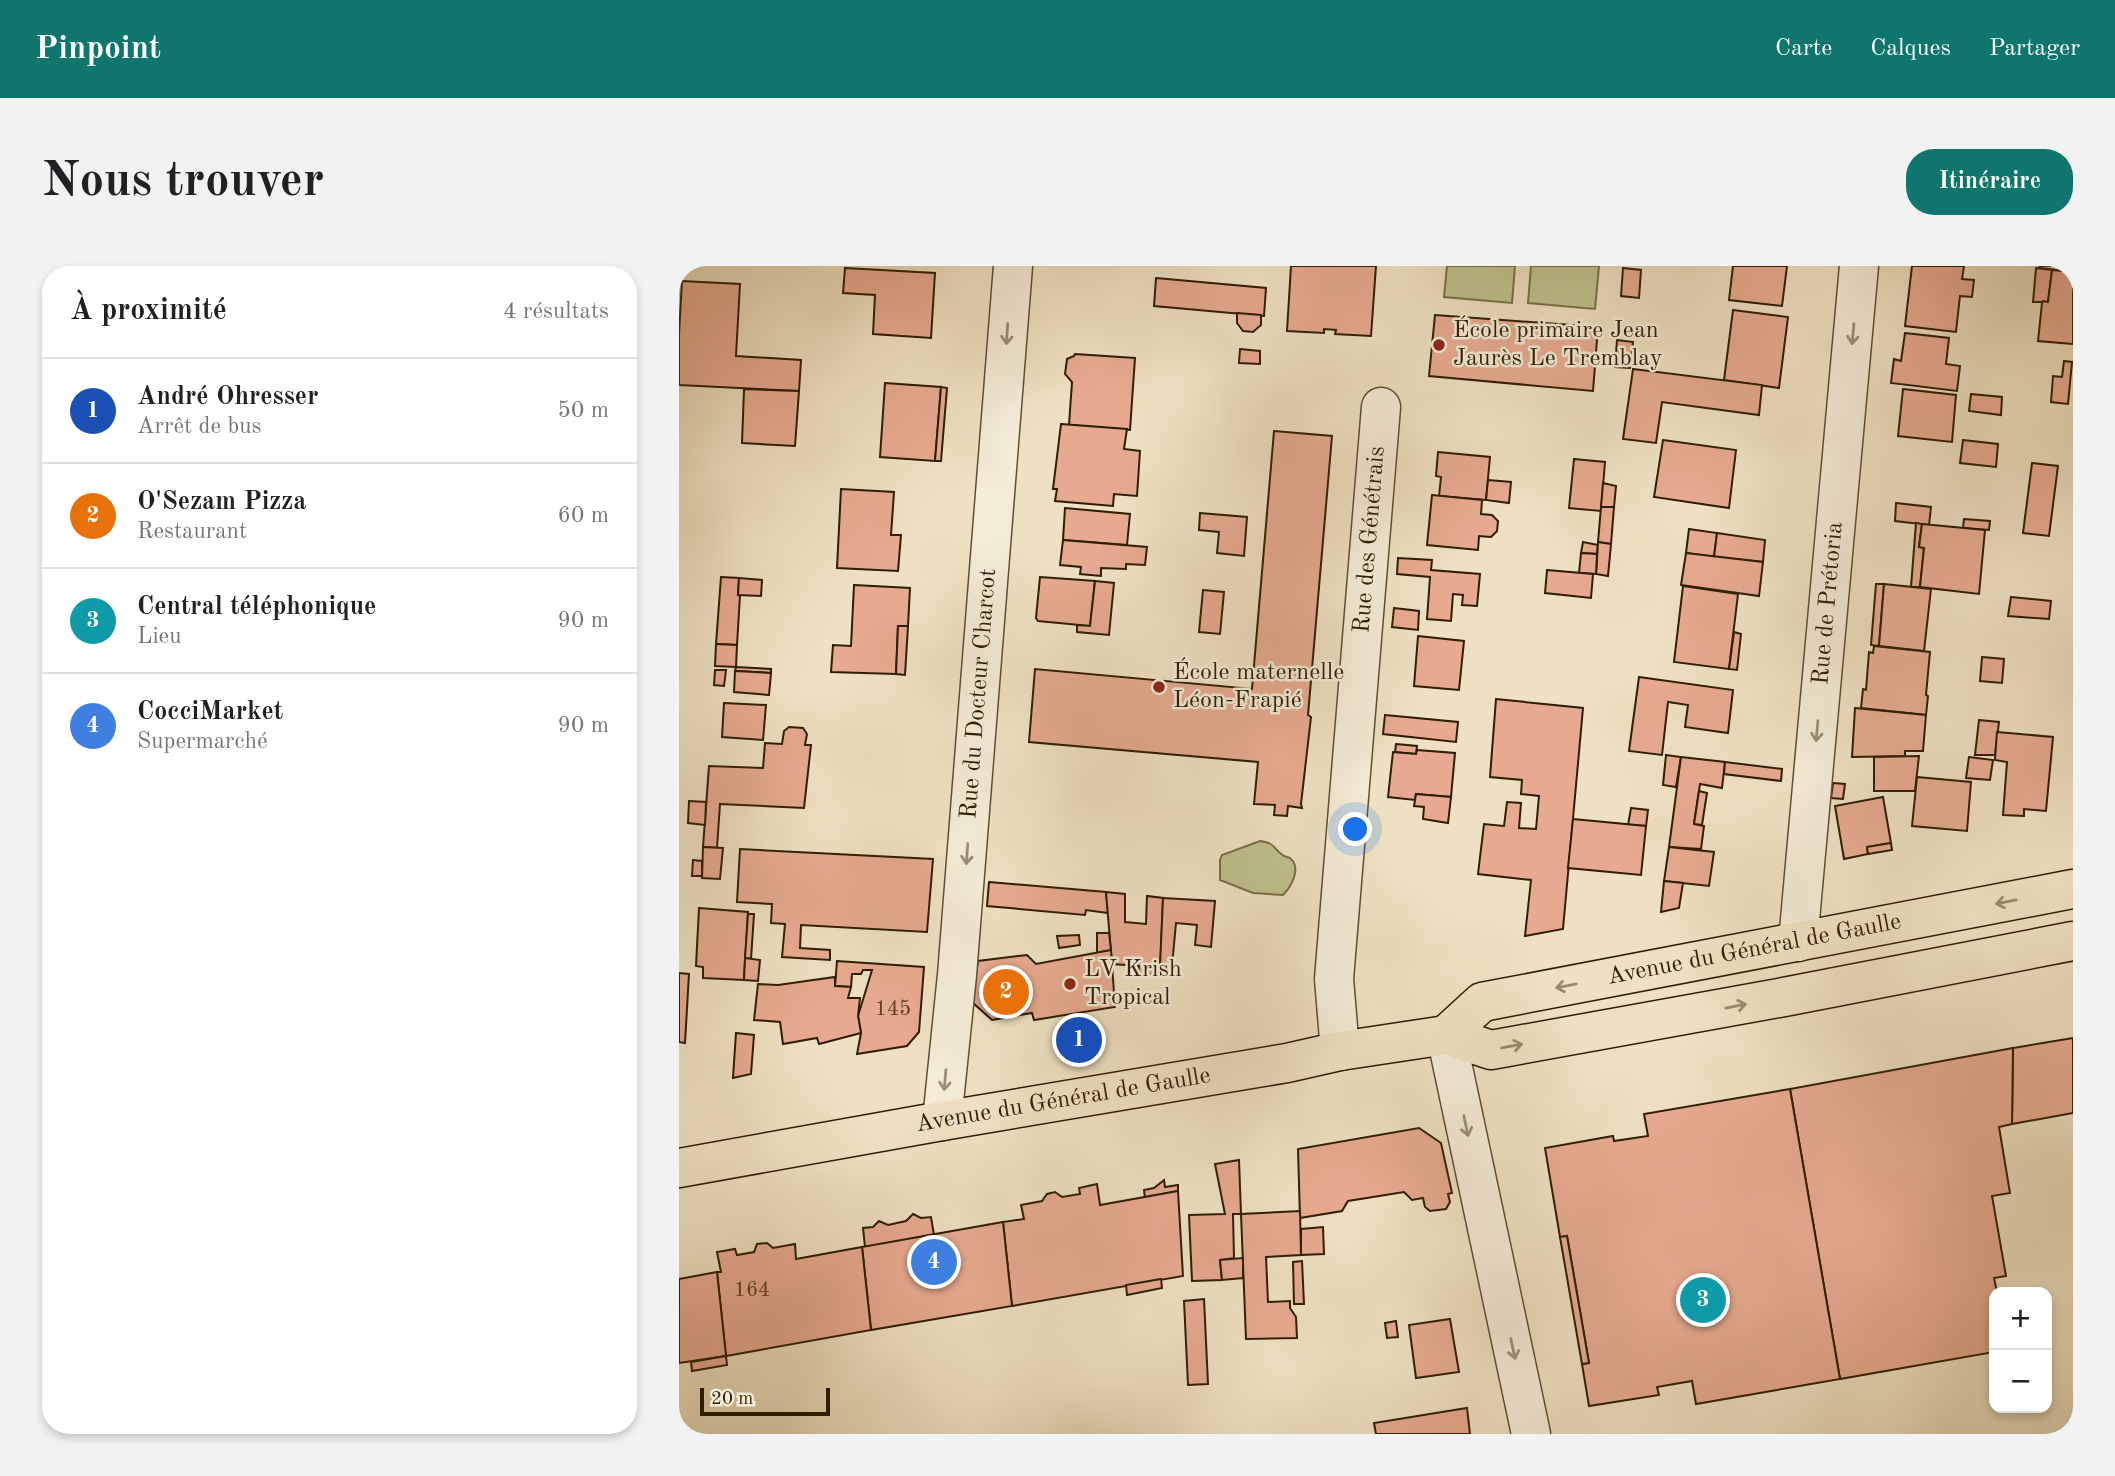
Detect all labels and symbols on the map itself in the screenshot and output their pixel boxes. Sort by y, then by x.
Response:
place label: École primaire Jean Jaurès Le Tremblay [1453,315,1663,371]
one-way arrow [1000,322,1013,345]
one-way arrow [1846,322,1859,345]
marker: École primaire Jean Jaurès Le Tremblay [1431,337,1447,353]
street label: Rue des Génétrais [1350,445,1390,634]
street label: Rue de Prétoria [1809,521,1848,686]
street label: Rue du Docteur Charcot [957,567,1001,820]
place label: École maternelle Léon-Frapié [1173,657,1344,713]
marker: École maternelle Léon-Frapié [1151,679,1167,695]
one-way arrow [1810,720,1823,742]
your location [1338,812,1372,846]
one-way arrow [960,842,973,865]
one-way arrow [1995,895,2018,909]
street label: Avenue du Général de Gaulle [1605,910,1903,990]
place label: LV Krish Tropical [1084,958,1182,1010]
pin: 2 [983,966,1029,1018]
marker: LV Krish Tropical [1062,976,1078,992]
one-way arrow [1555,980,1578,993]
house number: 145 [875,999,911,1020]
one-way arrow [1724,999,1747,1012]
pin: 1 [1056,1014,1102,1066]
one-way arrow [1500,1039,1523,1052]
street label: Avenue du Général de Gaulle [914,1064,1212,1137]
one-way arrow [938,1069,951,1091]
one-way arrow [1459,1114,1473,1137]
pin: 4 [911,1236,957,1288]
pin: 3 [1680,1274,1726,1326]
house number: 164 [734,1280,770,1301]
one-way arrow [1507,1337,1520,1360]
scale bar [700,1385,829,1417]

